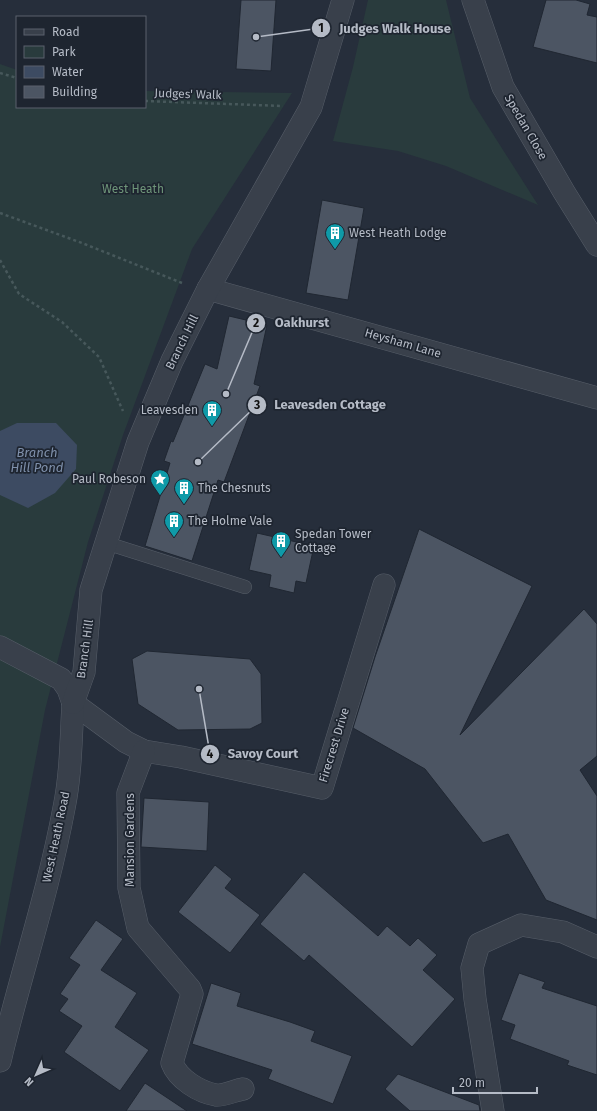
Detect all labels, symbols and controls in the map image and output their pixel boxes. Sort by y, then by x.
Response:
legend [16,16,146,108]
callout: Judges Walk House [311,16,459,41]
text: 1 [318,21,324,35]
text: Judges Walk House [338,21,451,36]
text: Road [52,25,80,39]
text: Park [52,45,76,59]
text: Water [52,65,84,79]
text: Building [52,85,98,99]
street label: Judges' Walk [154,86,223,102]
street label: Spedan Close [502,92,550,162]
park label: West Heath [102,182,164,196]
building icon: West Heath Lodge [324,222,346,250]
place label: West Heath Lodge [349,226,447,240]
callout: Oakhurst [246,310,337,335]
street label: Branch Hill [163,312,202,372]
text: Oakhurst [275,315,330,330]
text: 2 [253,316,259,330]
street label: Heysham Lane [363,325,443,361]
callout: Leavesden Cottage [247,392,394,417]
text: Leavesden Cottage [274,397,386,412]
text: 3 [253,398,260,412]
building icon: Leavesden [201,399,223,427]
place label: Leavesden [141,403,198,417]
water label: Branch Hill Pond [10,445,64,475]
place icon: Paul Robeson [149,468,171,496]
place label: Paul Robeson [72,472,146,486]
building icon: The Chesnuts [173,477,195,505]
place label: The Chesnuts [198,481,271,495]
building icon: The Holme Vale [163,510,185,538]
place label: The Holme Vale [188,514,272,528]
place label: Spedan Tower Cottage [295,527,372,555]
building icon: Spedan Tower Cottage [270,530,292,558]
street label: Branch Hill [74,618,96,679]
street label: Firecrest Drive [316,706,352,784]
callout: Savoy Court [200,741,306,766]
text: Savoy Court [228,746,299,761]
text: 4 [207,747,214,761]
street label: West Heath Road [40,790,72,884]
street label: Mansion Gardens [123,793,137,887]
north arrow [16,1055,56,1095]
scale bar [453,1069,537,1095]
text: N [22,1075,36,1089]
text: 20 m [459,1076,485,1090]

